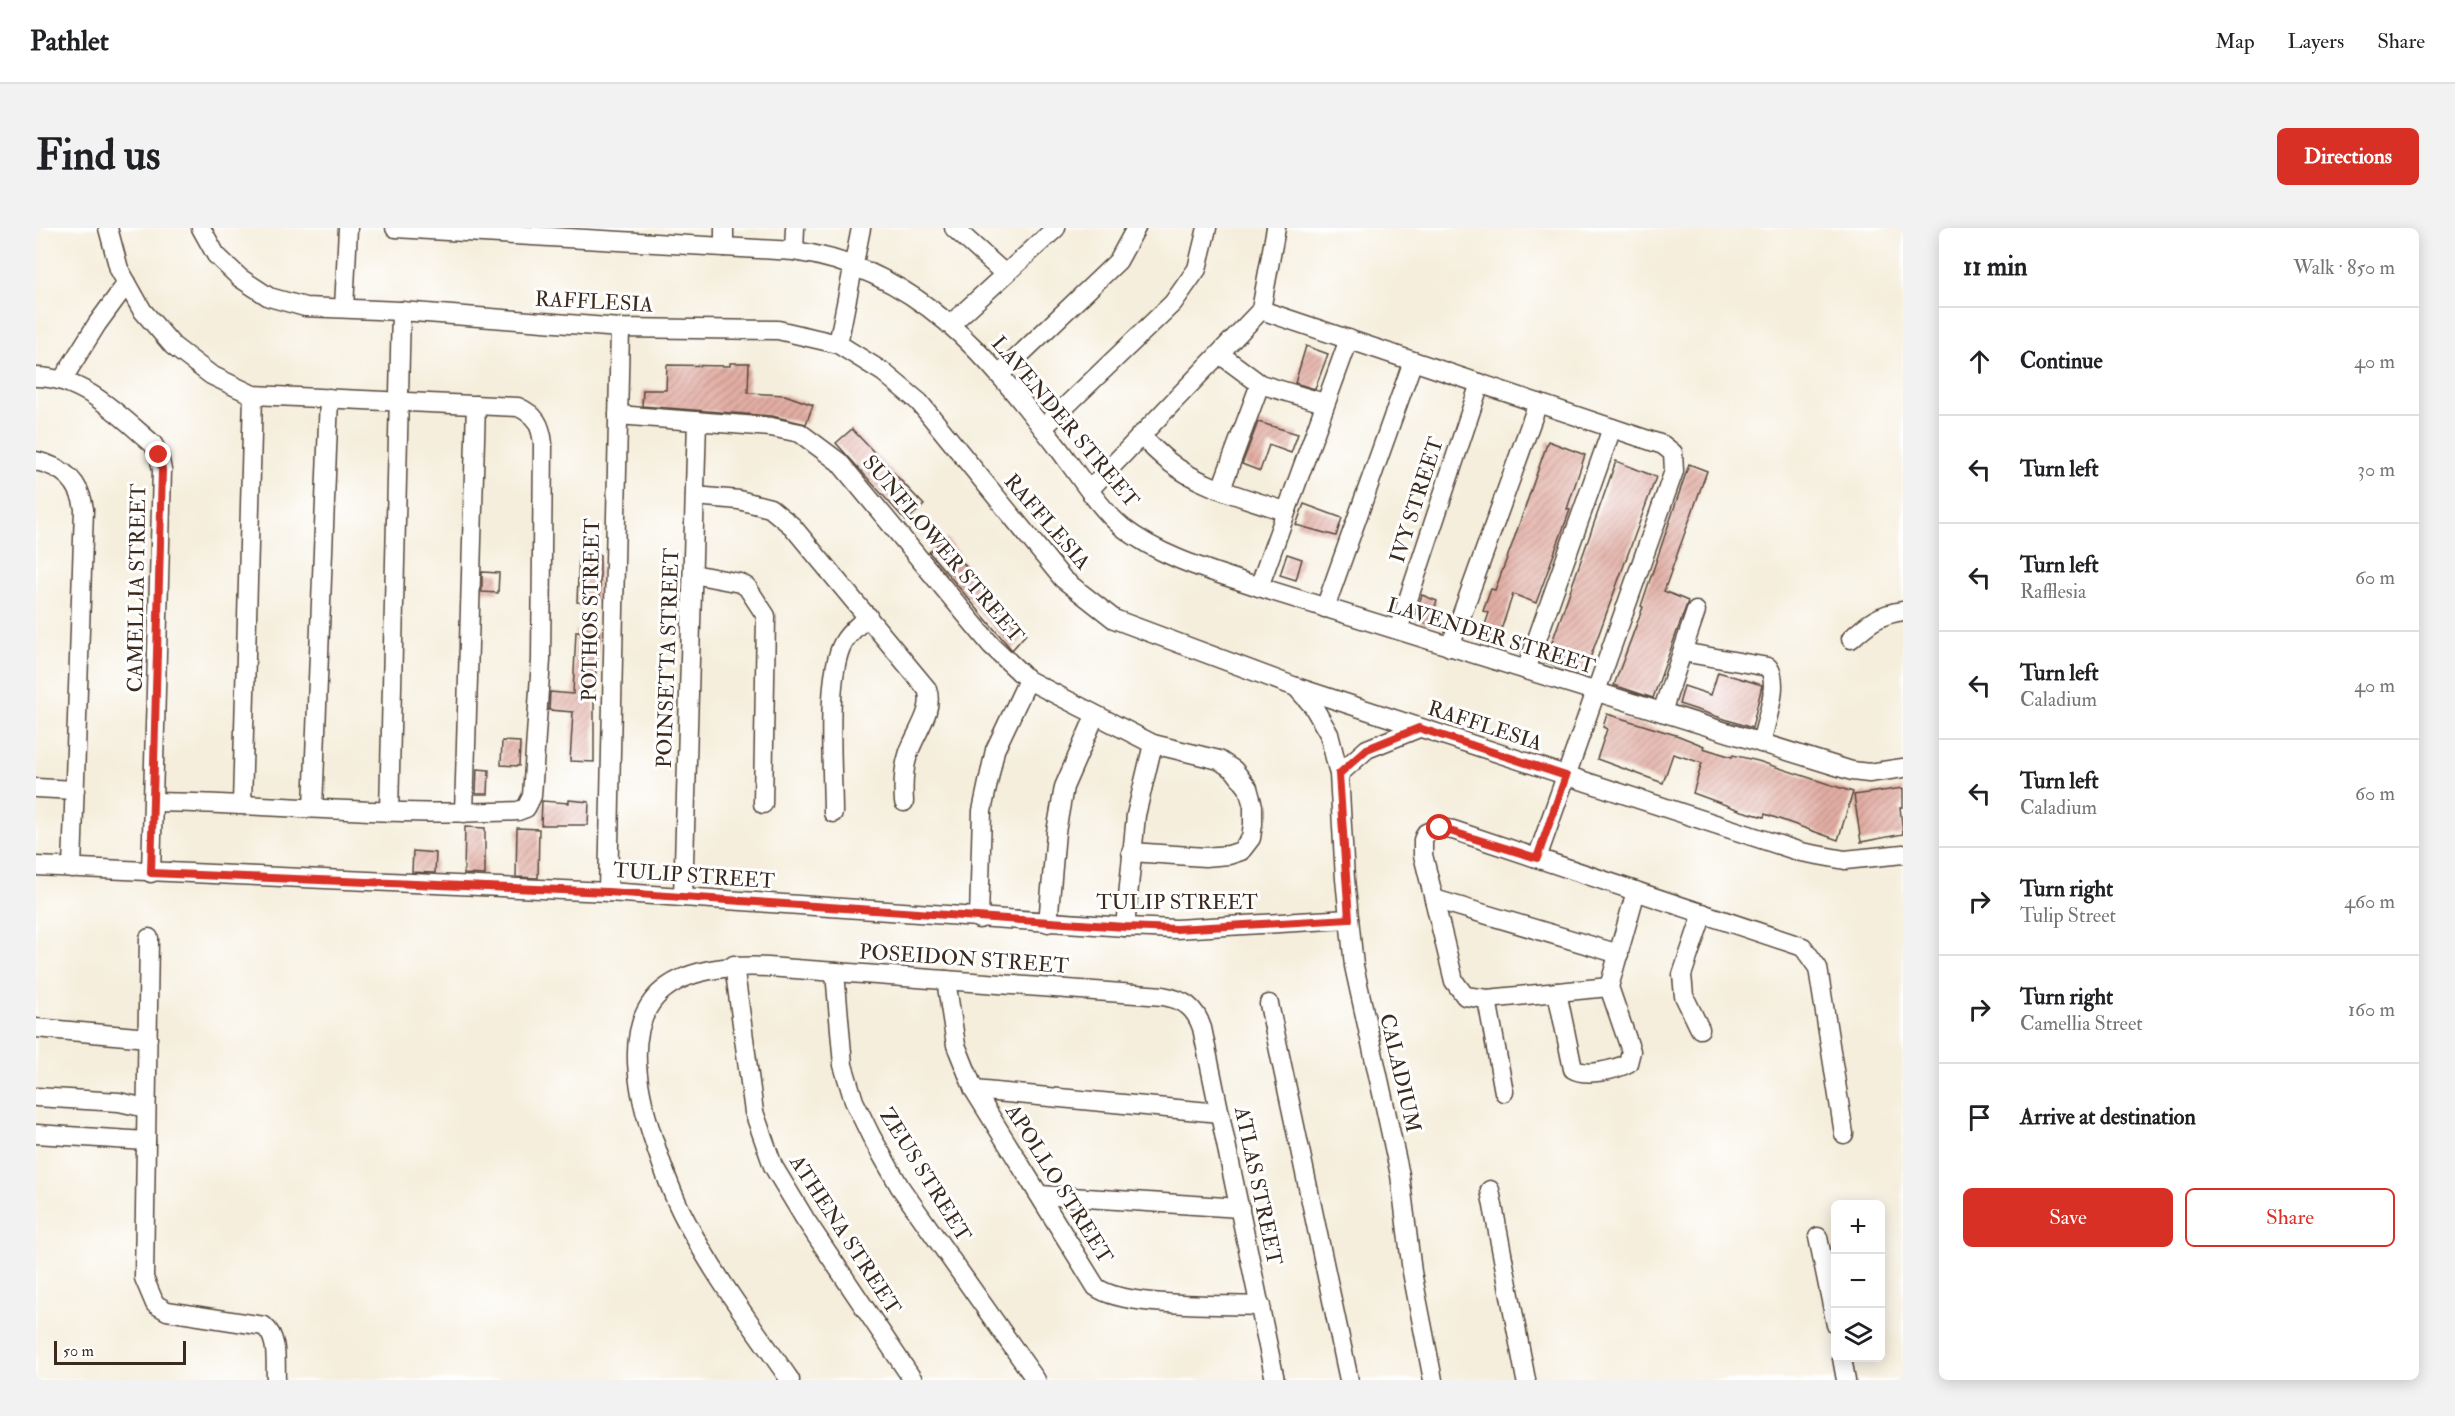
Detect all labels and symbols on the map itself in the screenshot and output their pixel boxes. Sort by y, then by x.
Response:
street label: RAFFLESIA [534,285,654,319]
street label: LAVENDER STREET [985,331,1145,514]
street label: IVY STREET [1384,433,1450,566]
route end [145,441,171,467]
street label: SUNFLOWER STREET [856,450,1030,649]
street label: RAFFLESIA [998,468,1096,576]
street label: CAMELLIA STREET [122,483,152,693]
street label: POTHOS STREET [576,518,606,702]
street label: POINSETTA STREET [651,547,685,768]
street label: LAVENDER STREET [1384,592,1599,681]
street label: RAFFLESIA [1424,695,1546,757]
route start [1426,814,1452,840]
street label: TULIP STREET [612,857,776,895]
street label: TULIP STREET [1096,889,1258,916]
street label: POSEIDON STREET [858,938,1070,980]
street label: CALADIUM [1373,1011,1427,1135]
street label: APOLLO STREET [999,1099,1119,1269]
street label: ZEUS STREET [873,1103,977,1247]
street label: ATLAS STREET [1228,1103,1288,1268]
street label: ATHENA STREET [783,1149,907,1320]
scale bar [54,1338,186,1366]

